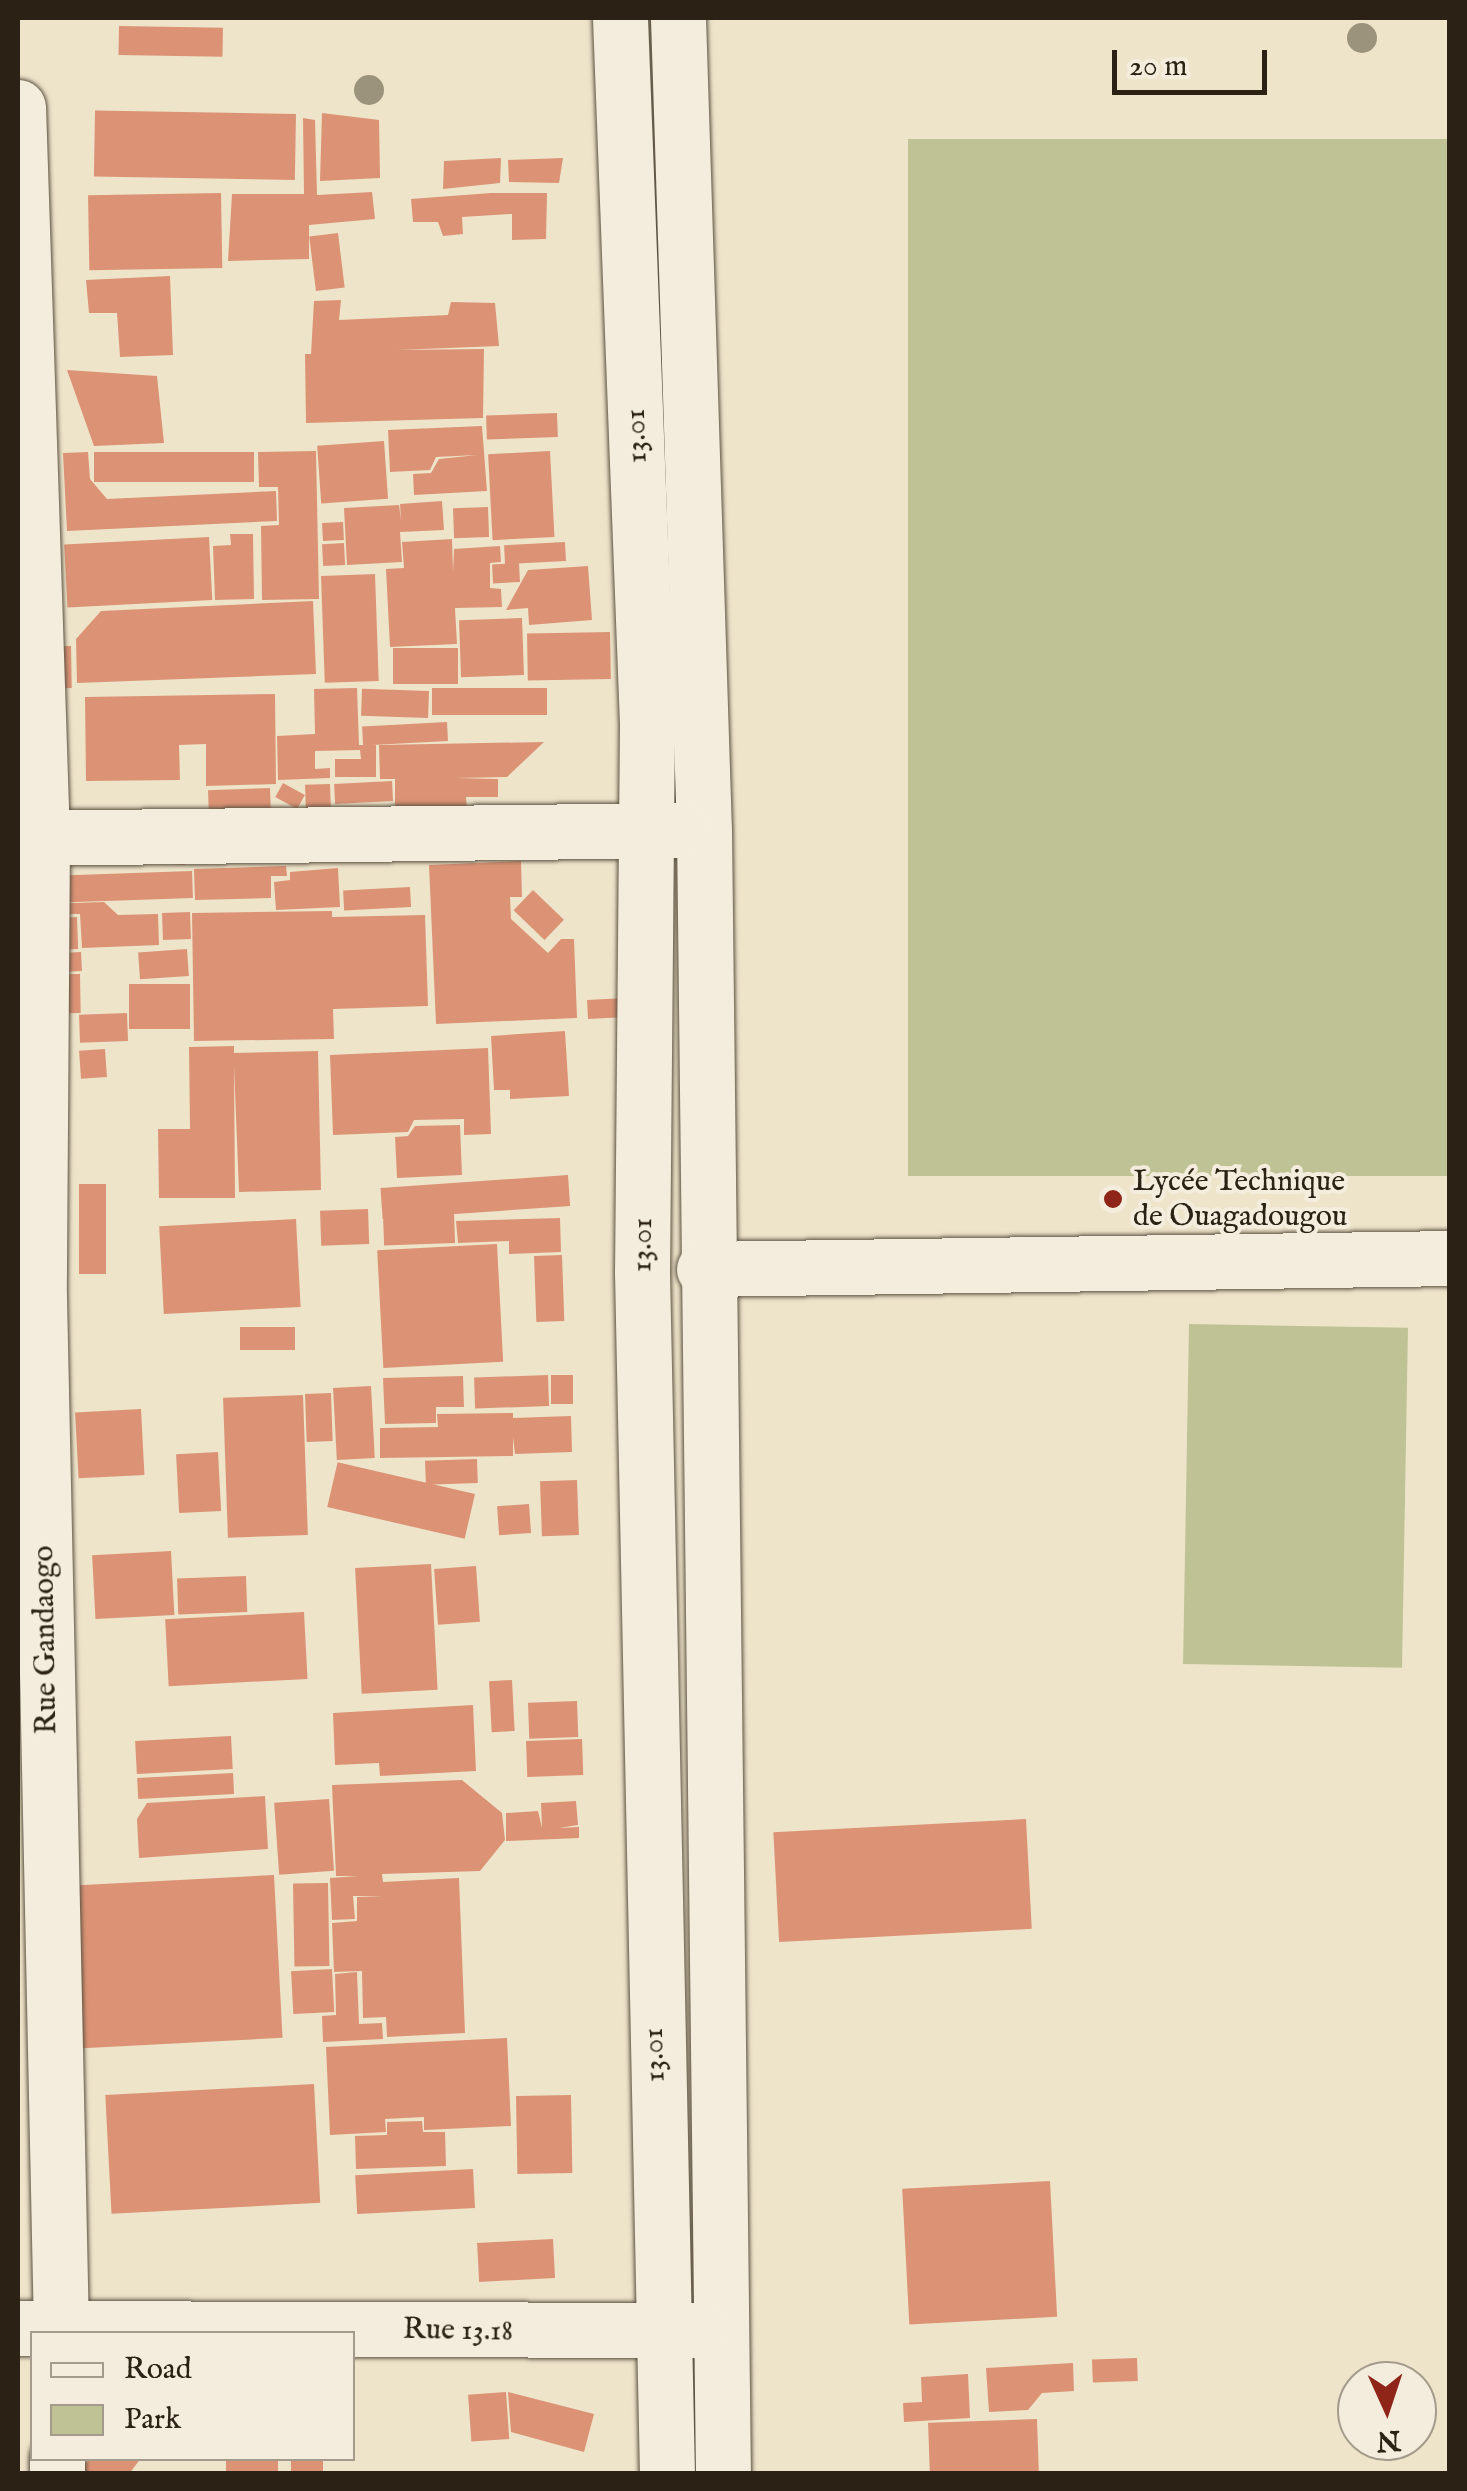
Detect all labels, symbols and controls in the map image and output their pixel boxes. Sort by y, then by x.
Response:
scale bar [1117,30,1272,92]
text: 20 m [1129,48,1188,86]
street label: 13.01 [618,408,656,464]
place label: Lycée Technique de Ouagadougou [1133,1164,1347,1234]
marker: Lycée Technique de Ouagadougou [1102,1188,1124,1210]
street label: 13.01 [625,1217,661,1273]
street label: Rue Gandaogo [26,1545,66,1735]
street label: 13.01 [636,2027,674,2083]
street label: Rue 13.18 [403,2312,513,2350]
legend [30,2331,355,2461]
text: Road [124,2351,192,2389]
north arrow [1337,2361,1437,2461]
text: Park [124,2401,181,2439]
text: N [1375,2421,1402,2458]

